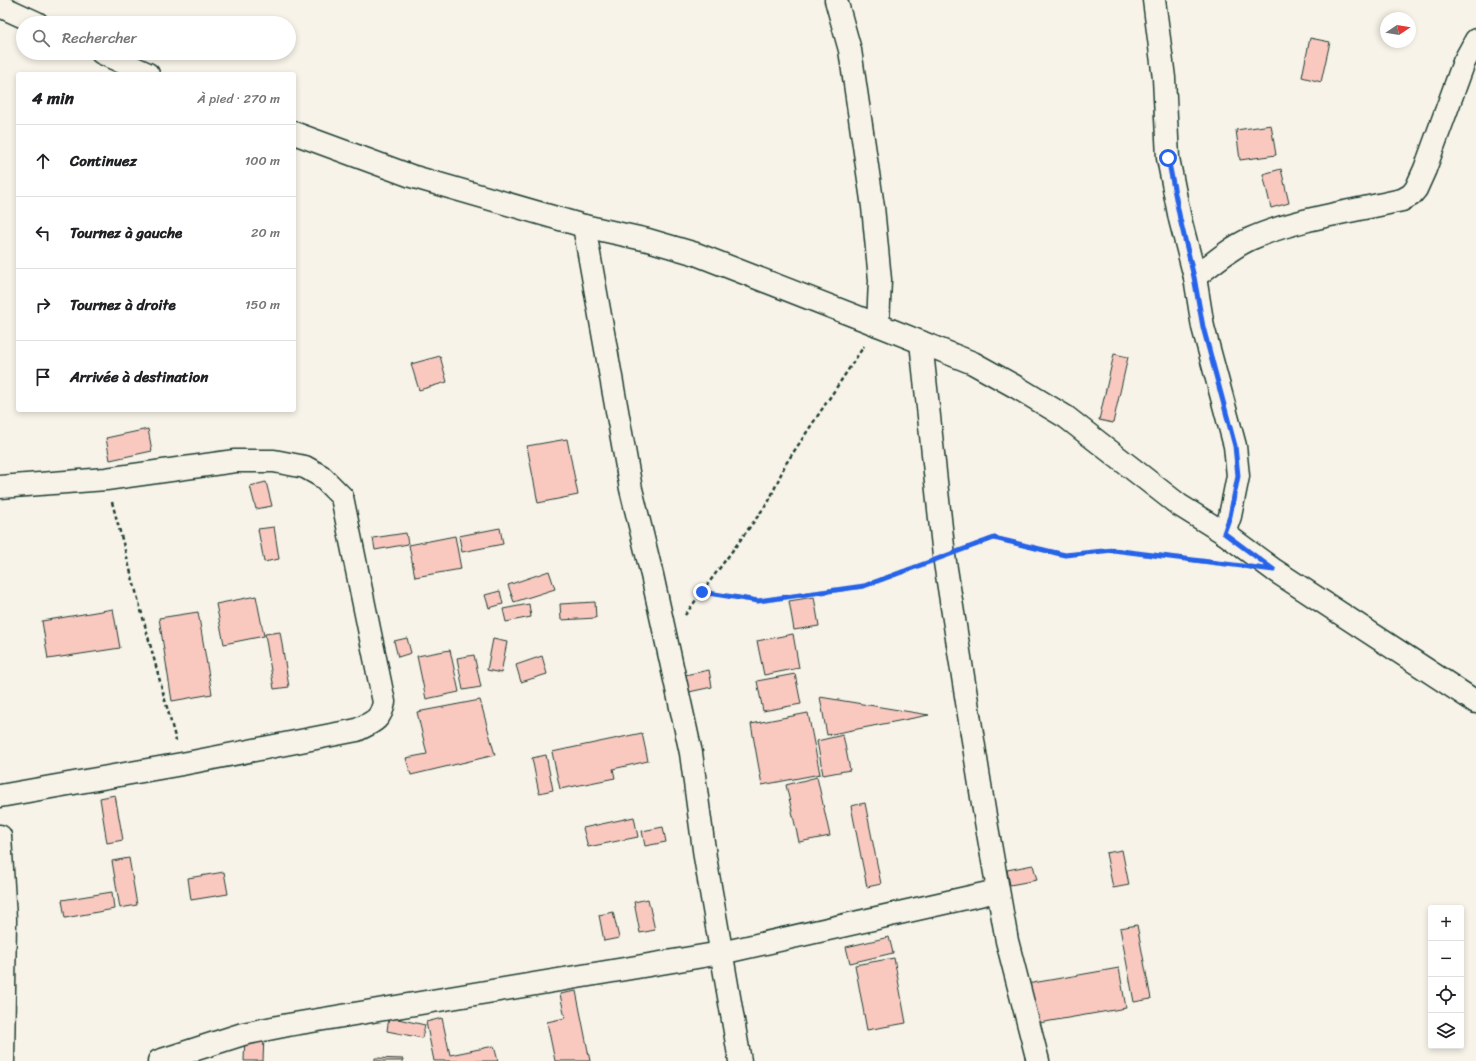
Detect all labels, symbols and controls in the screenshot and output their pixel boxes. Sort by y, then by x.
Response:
north arrow [1380,12,1416,48]
search box [16,16,296,60]
text: Rechercher [62,25,137,51]
icon: search [30,27,52,49]
text: 4 min [32,83,74,113]
text: À pied · 270 m [197,87,280,110]
text: Continuez [70,148,137,174]
text: 100 m [245,149,280,172]
route start [1159,149,1177,167]
icon: ahead [32,150,54,172]
text: Tournez à gauche [70,220,182,246]
text: 20 m [251,221,280,244]
icon: left [32,222,54,244]
text: Tournez à droite [70,292,176,318]
text: 150 m [245,293,280,316]
icon: right [32,294,54,316]
text: Arrivée à destination [70,364,208,390]
icon: arrive [32,366,54,388]
route end [693,583,711,601]
map controls [1428,905,1464,1049]
button: + [1428,905,1464,941]
button: − [1428,941,1464,977]
button: locate [1428,977,1464,1013]
button: layers [1428,1013,1464,1049]

